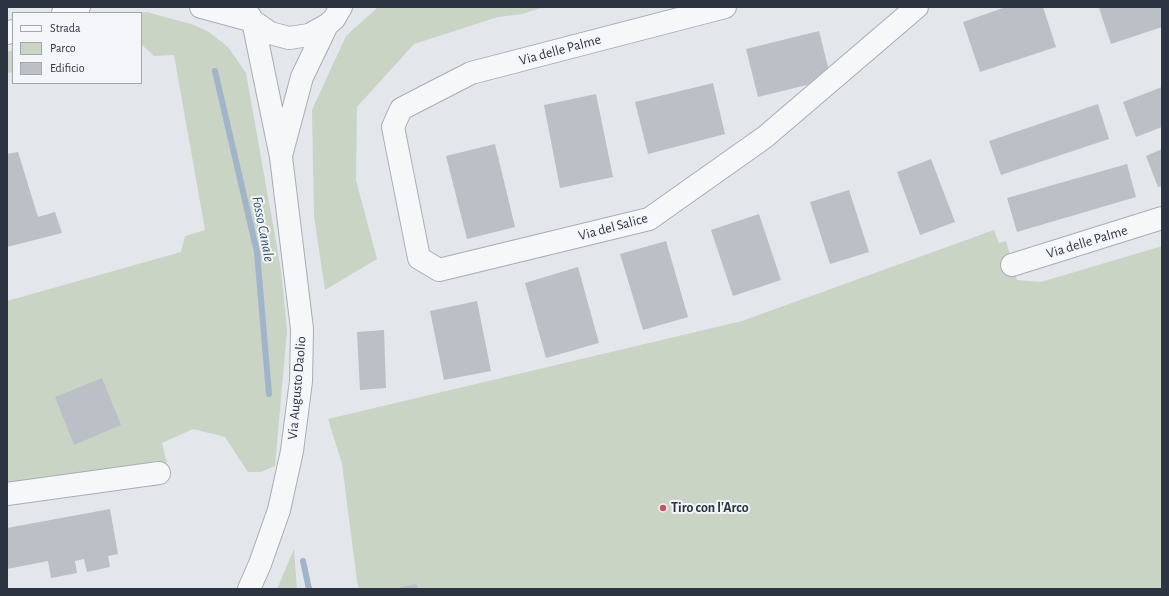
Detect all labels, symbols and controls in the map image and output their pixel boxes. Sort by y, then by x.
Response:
legend [12,12,142,84]
text: Strada [50,22,81,34]
street label: Via delle Palme [517,31,603,69]
text: Parco [50,42,76,54]
text: Edificio [50,62,85,74]
water label: Fosso Canale [248,195,278,263]
street label: Via del Salice [577,210,649,244]
street label: Via delle Palme [1044,222,1130,262]
street label: Via Augusto Daolio [284,336,310,440]
place label: Tiro con l'Arco [671,500,749,516]
marker: Tiro con l'Arco [658,503,668,513]

